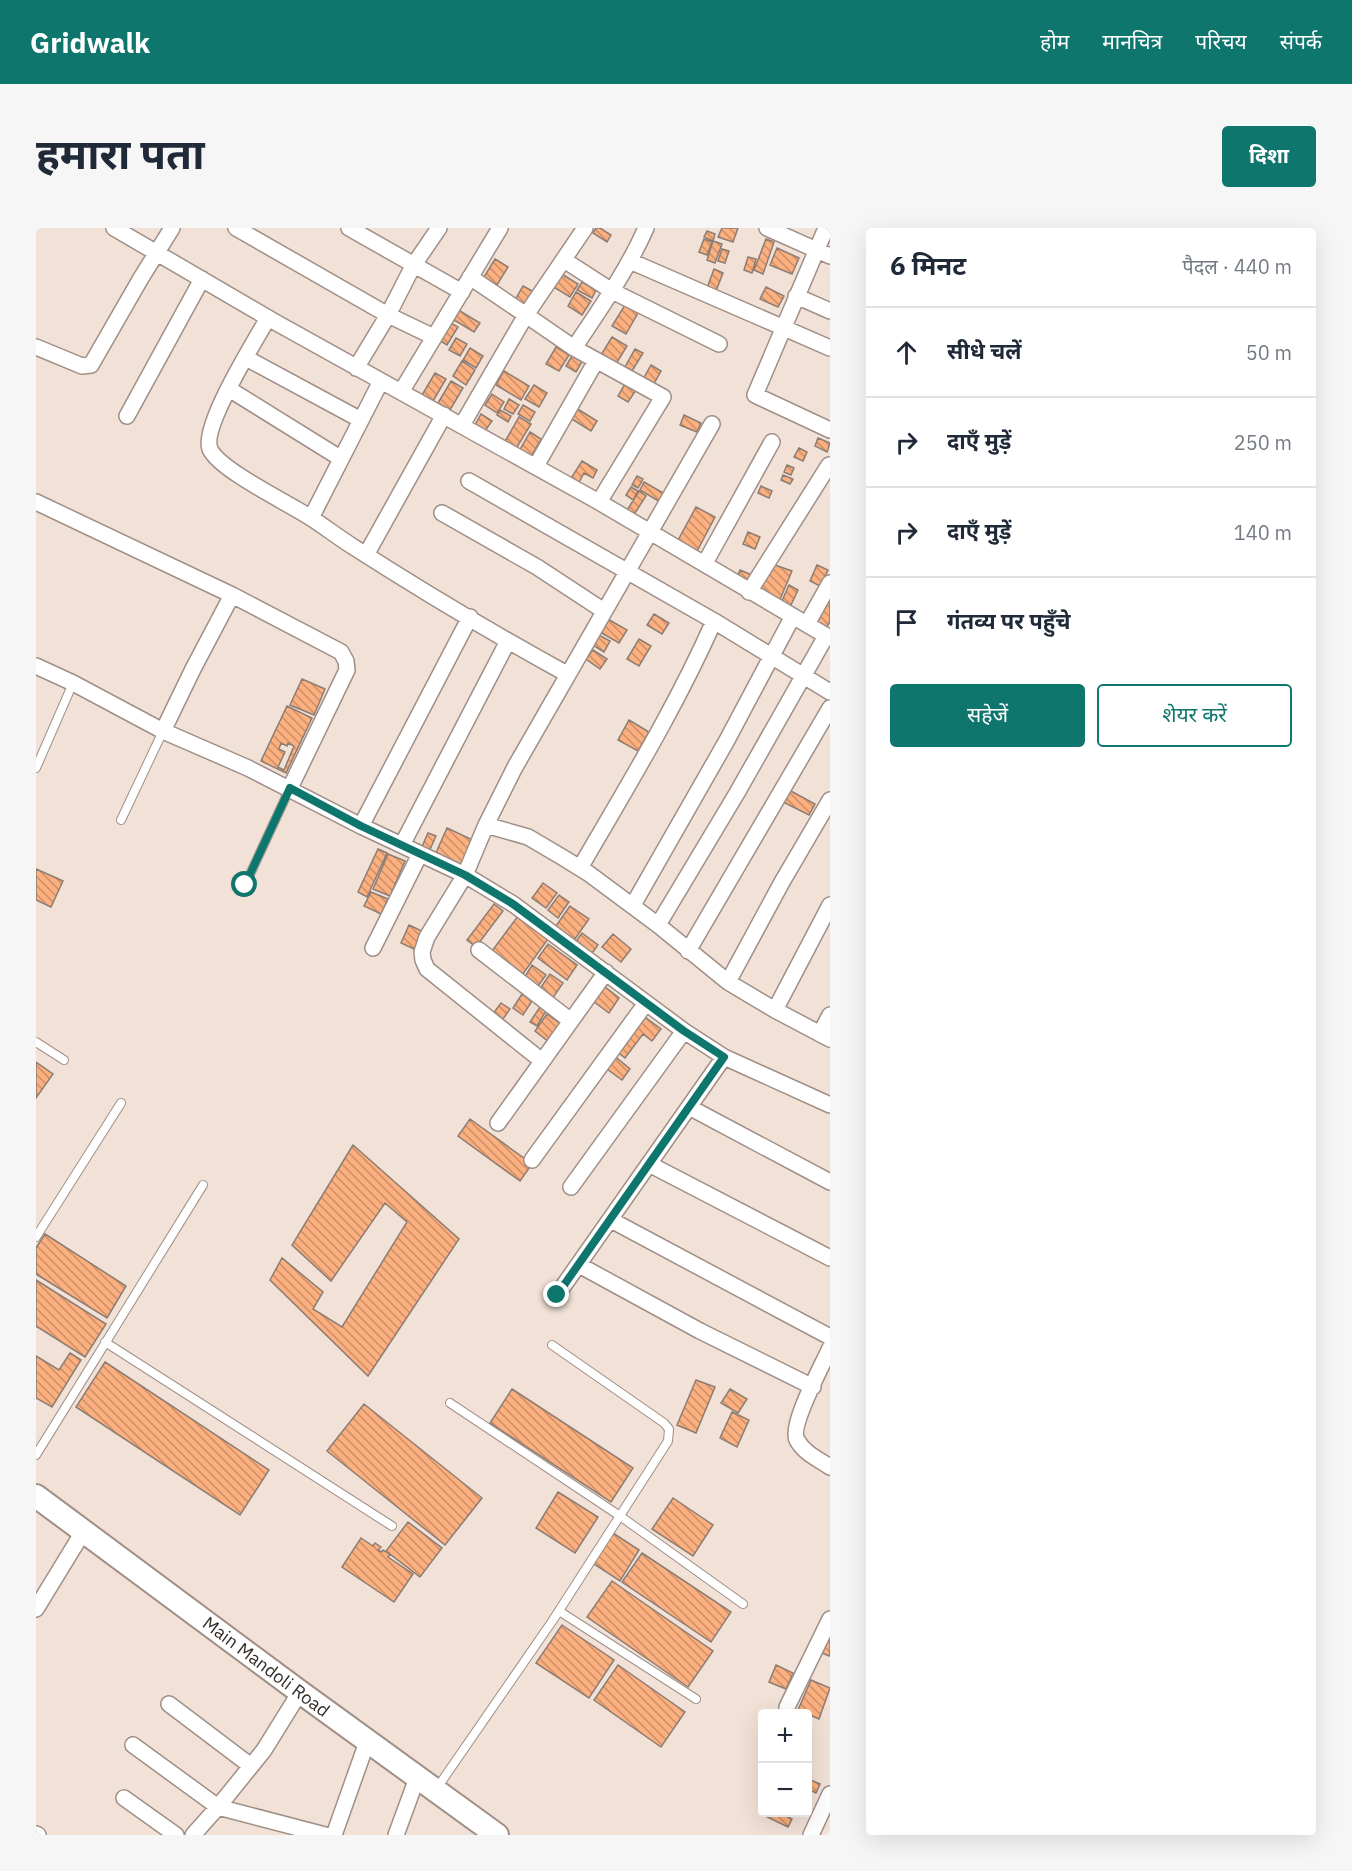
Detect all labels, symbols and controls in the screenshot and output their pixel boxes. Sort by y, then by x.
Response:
text: Gridwalk [30,24,150,61]
text: होम [1040,27,1069,55]
text: मानचित्र [1102,27,1162,55]
text: परिचय [1195,27,1247,55]
text: संपर्क [1280,27,1322,55]
text: हमारा पता [36,126,205,181]
button: दिशा [1222,126,1316,187]
text: 6 मिनट [890,248,966,282]
text: पैदल · 440 m [1182,253,1292,280]
icon: ahead [890,336,923,369]
text: सीधे चलें [947,336,1022,365]
text: 50 m [1246,339,1292,366]
icon: right [890,426,923,459]
text: दाएँ मुड़ें [947,426,1011,455]
text: 250 m [1234,429,1292,456]
icon: right [890,516,923,549]
text: दाएँ मुड़ें [947,516,1011,545]
text: 140 m [1234,519,1292,546]
icon: arrive [890,606,923,639]
text: गंतव्य पर पहुँचे [947,606,1071,635]
button: सहेजें [890,684,1085,747]
button: शेयर करें [1097,684,1292,747]
route start [231,871,257,897]
route end [543,1281,569,1307]
street label: Main Mandoli Road [198,1611,334,1722]
map controls [758,1709,812,1817]
button: + [758,1709,812,1763]
button: − [758,1763,812,1817]

